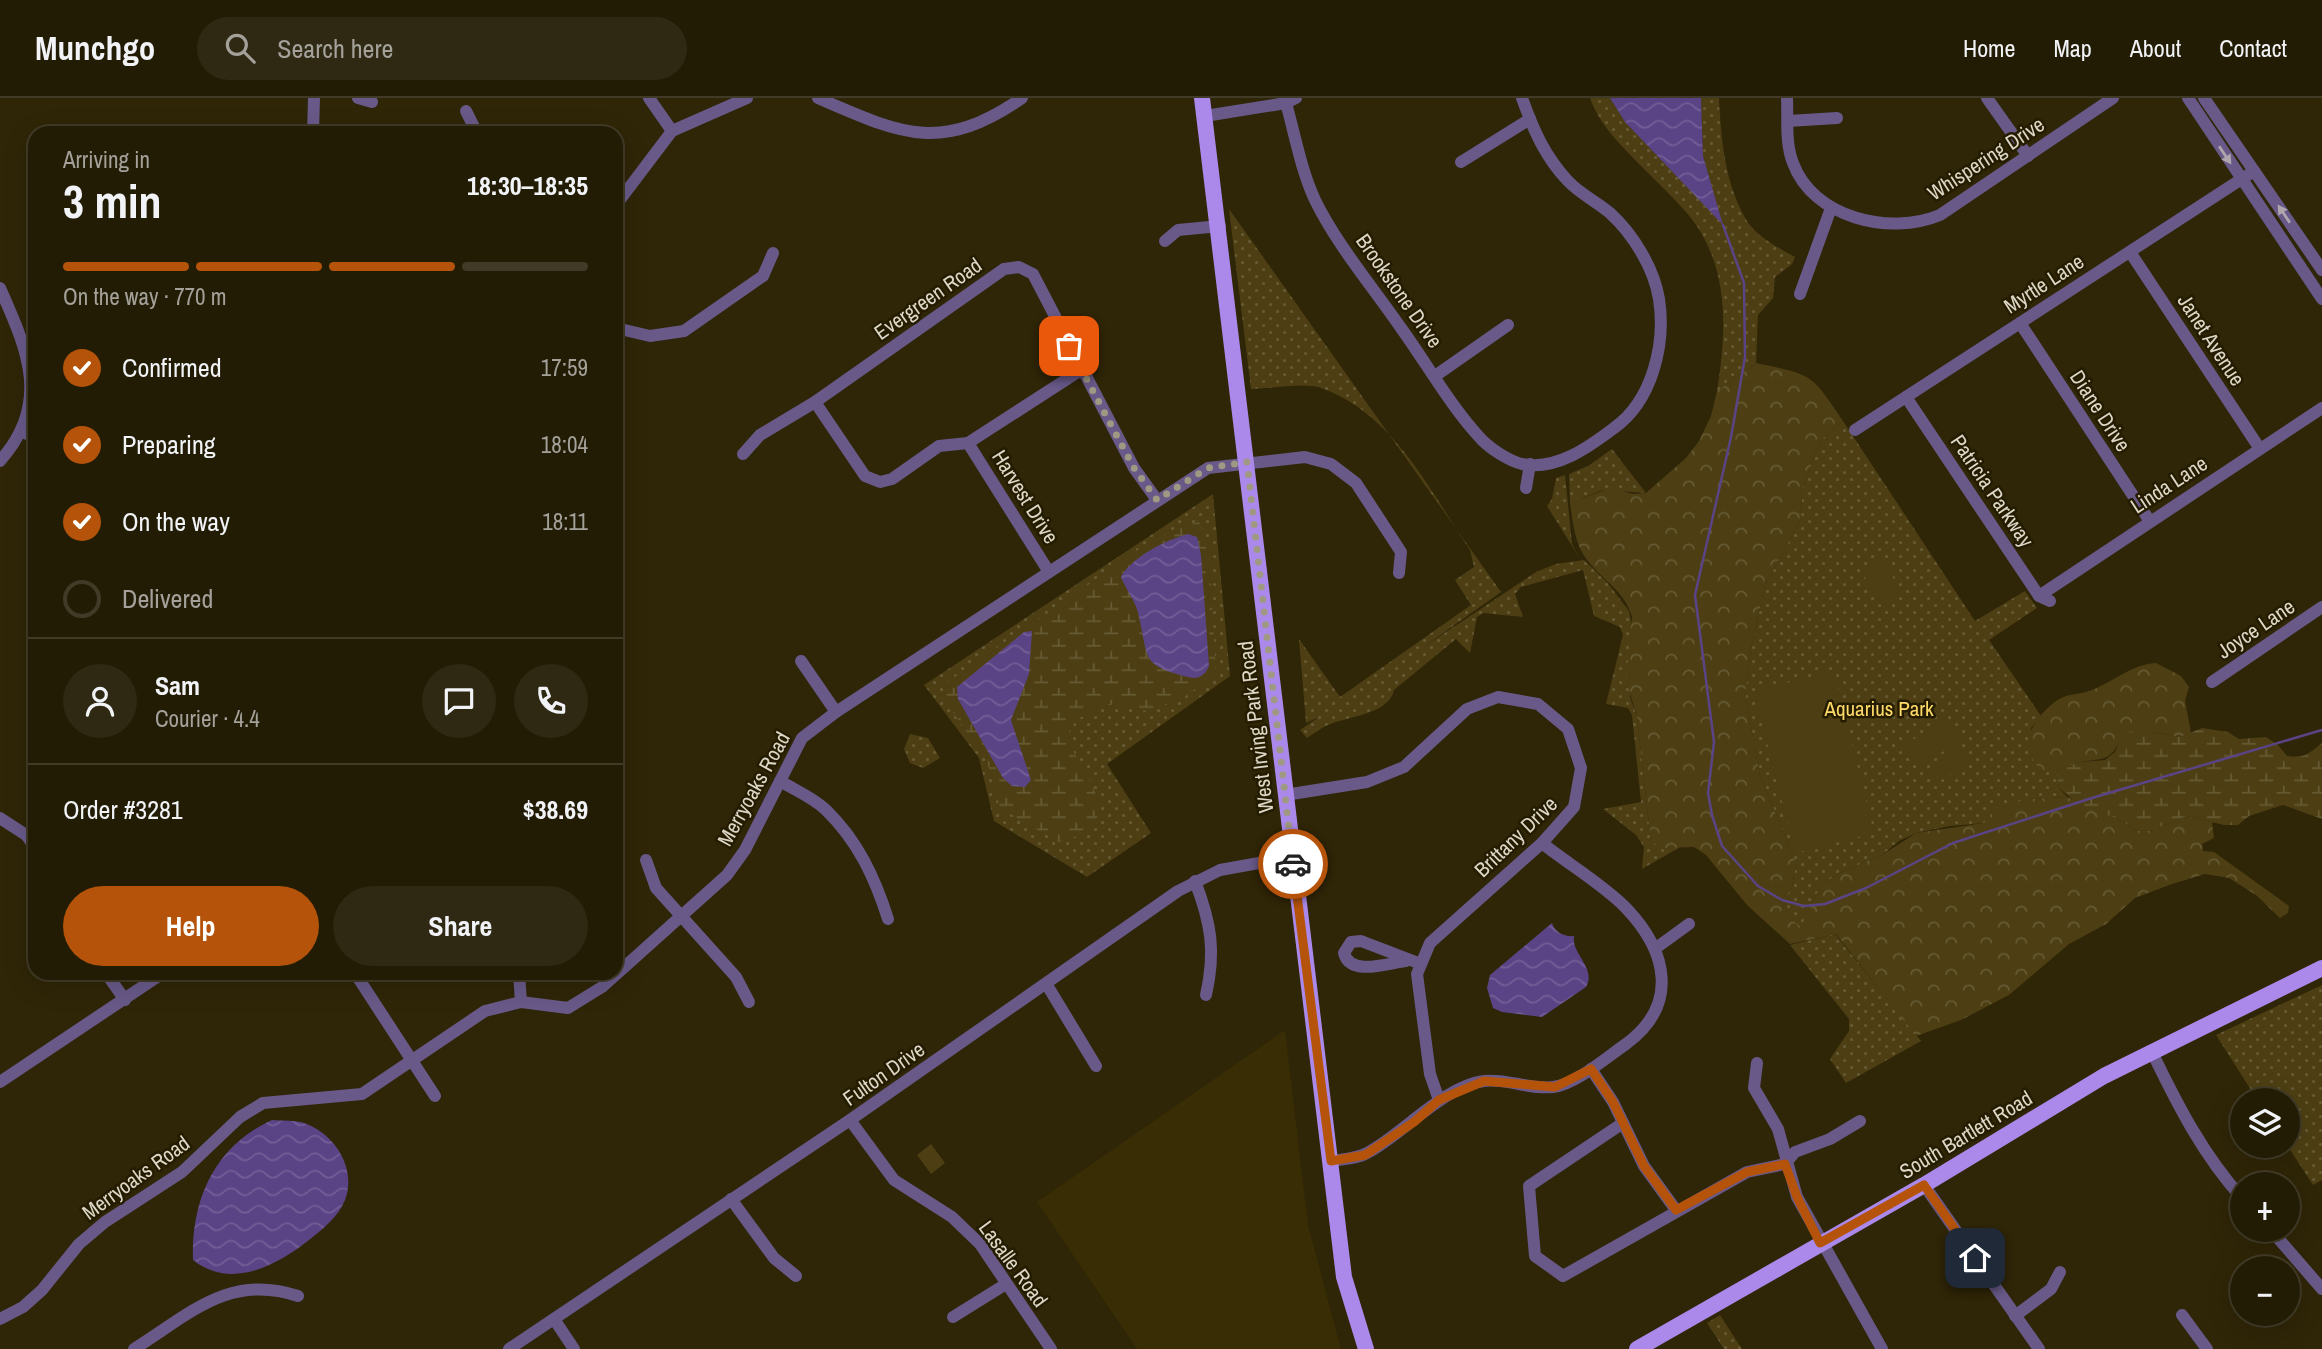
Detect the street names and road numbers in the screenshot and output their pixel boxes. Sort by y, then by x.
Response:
street label: Whispering Drive [1922,110,2050,207]
street label: Brookstone Drive [1349,228,1449,354]
street label: Myrtle Lane [1998,247,2089,320]
street label: Evergreen Road [868,251,987,346]
street label: Janet Avenue [2171,288,2252,391]
street label: Diane Drive [2063,364,2138,457]
street label: Patricia Parkway [1944,429,2041,553]
street label: Harvest Drive [985,444,1066,549]
street label: Linda Lane [2125,449,2213,520]
street label: Joyce Lane [2211,592,2300,665]
street label: West Irving Park Road [1231,639,1280,815]
street label: Merryoaks Road [710,726,797,851]
street label: Brittany Drive [1468,790,1564,884]
street label: Fulton Drive [837,1035,930,1112]
street label: South Bartlett Road [1894,1083,2038,1186]
street label: Merryoaks Road [76,1129,195,1226]
street label: Lasalle Road [972,1215,1055,1313]

